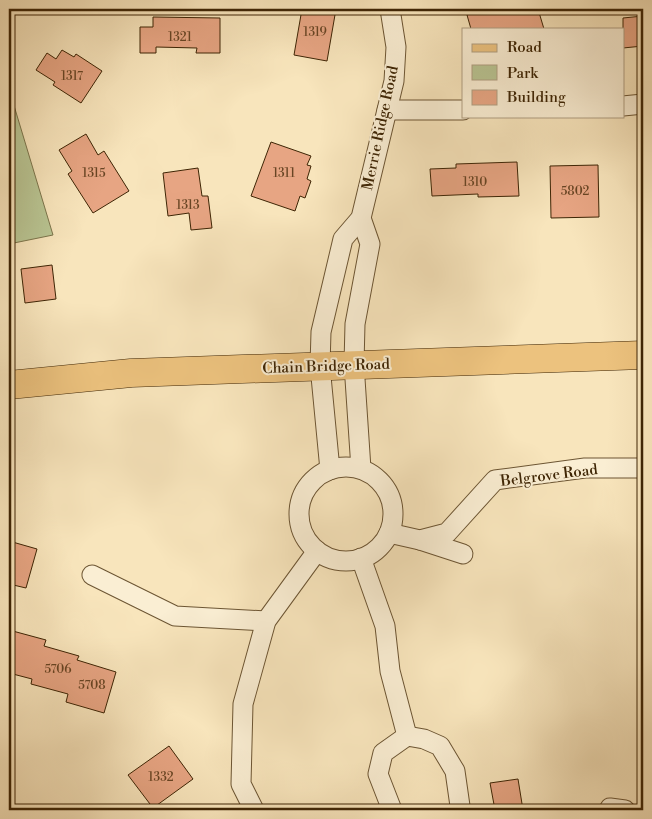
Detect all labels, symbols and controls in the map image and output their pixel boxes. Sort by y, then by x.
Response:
house number: 1319 [303,25,327,40]
legend [462,28,624,118]
house number: 1321 [168,30,193,45]
text: Road [507,38,542,57]
street label: Merrie Ridge Road [358,64,403,192]
text: Park [507,64,539,83]
house number: 1317 [61,69,83,84]
text: Building [506,88,566,107]
house number: 1315 [82,166,106,181]
house number: 1311 [273,166,296,181]
house number: 1310 [463,175,487,190]
house number: 5802 [561,184,589,199]
house number: 1313 [176,198,200,213]
street label: Chain Bridge Road [262,355,391,378]
street label: Belgrove Road [498,460,599,491]
house number: 5706 [44,662,72,677]
house number: 5708 [78,678,106,693]
house number: 1332 [148,770,174,785]

